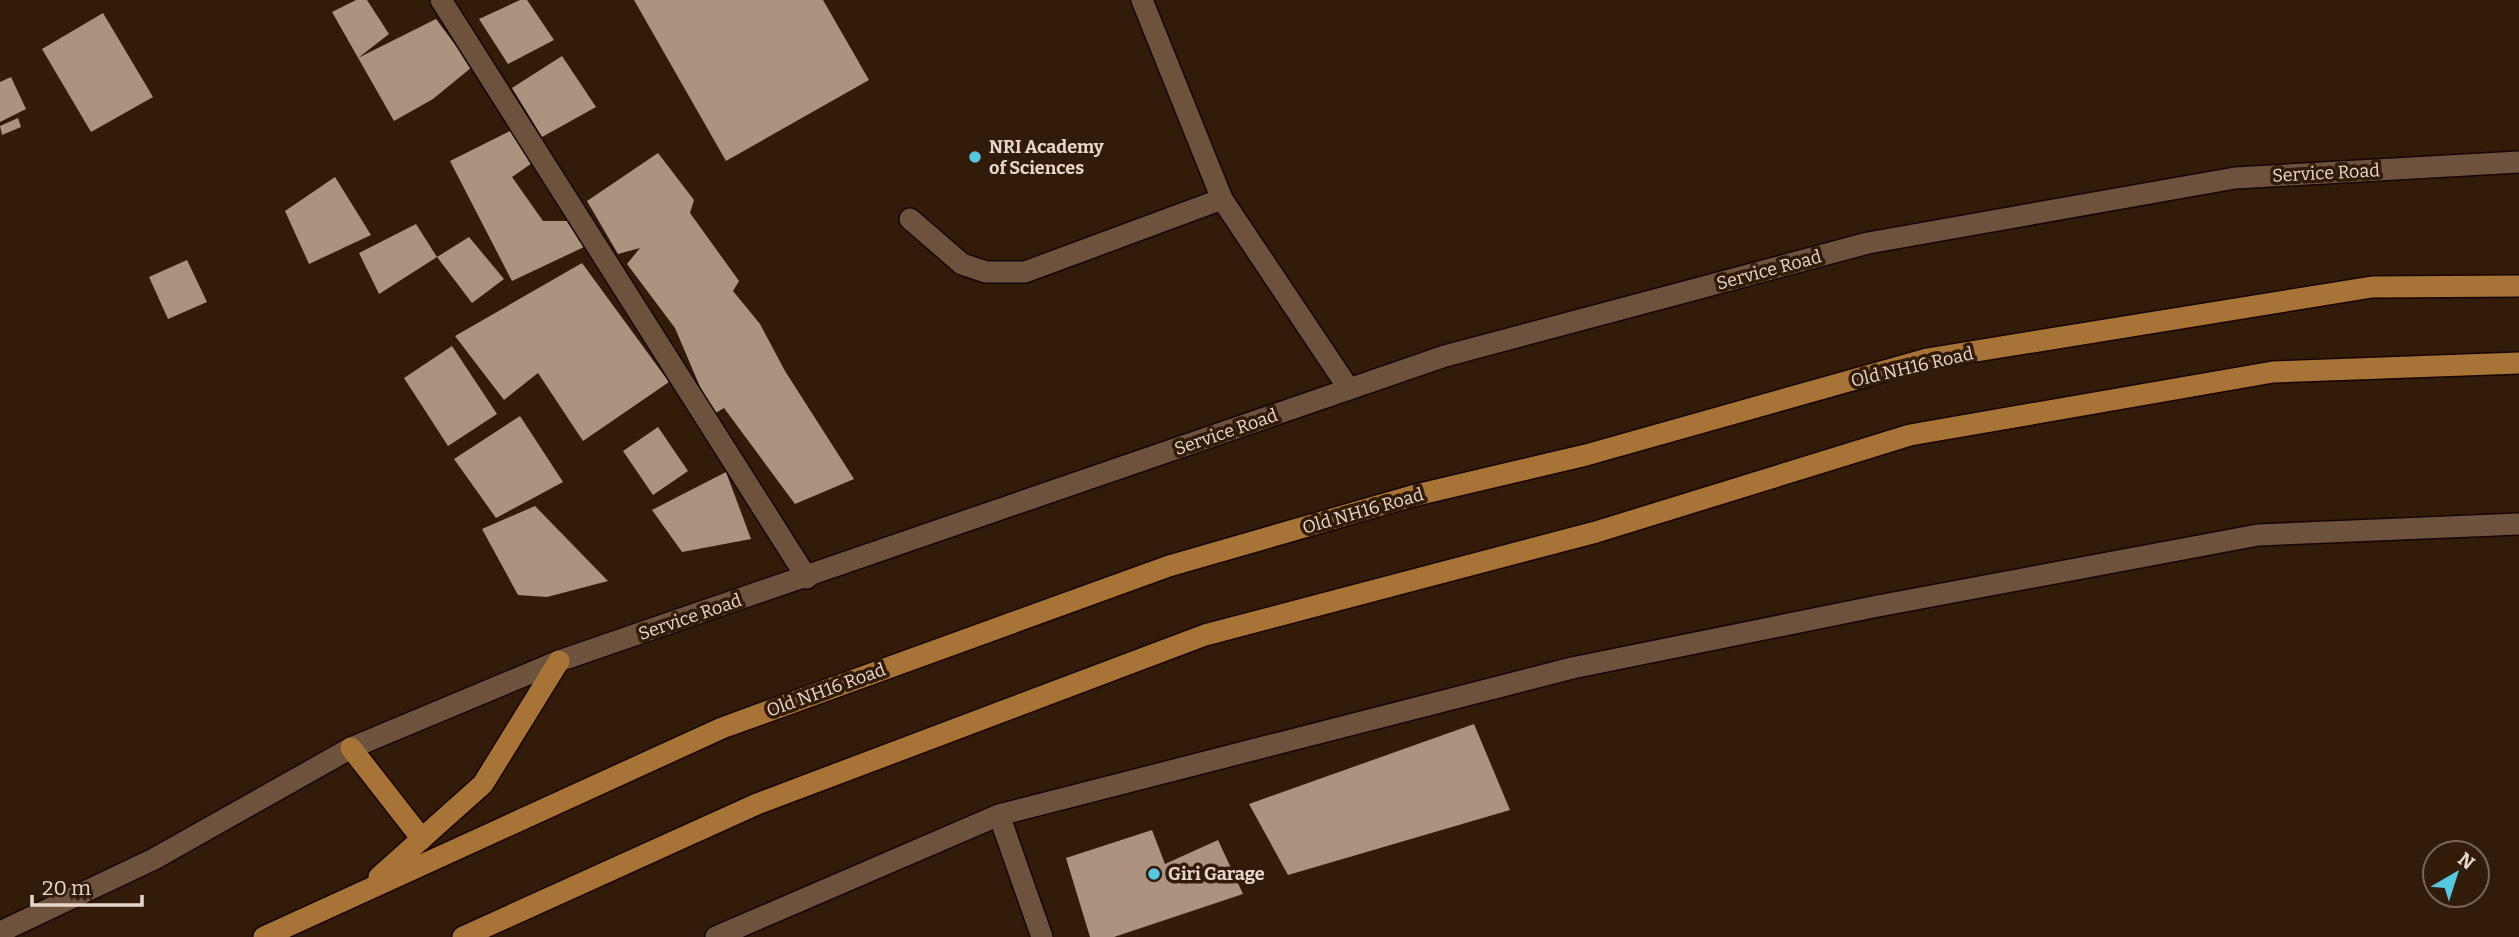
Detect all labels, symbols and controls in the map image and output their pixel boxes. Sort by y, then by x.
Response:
place label: NRI Academy of Sciences [989,136,1105,179]
marker: NRI Academy of Sciences [967,149,983,165]
street label: Service Road [2272,159,2381,187]
street label: Service Road [1714,245,1824,295]
street label: Old NH16 Road [1849,342,1976,392]
street label: Service Road [1171,404,1281,460]
street label: Old NH16 Road [1300,483,1426,539]
street label: Service Road [635,589,745,645]
street label: Old NH16 Road [763,658,889,722]
north arrow [2421,839,2491,909]
text: N [2453,848,2480,875]
place label: Giri Garage [1168,863,1265,885]
scale bar [32,864,142,908]
marker: Giri Garage [1146,866,1162,882]
text: 20 m [42,875,91,901]

